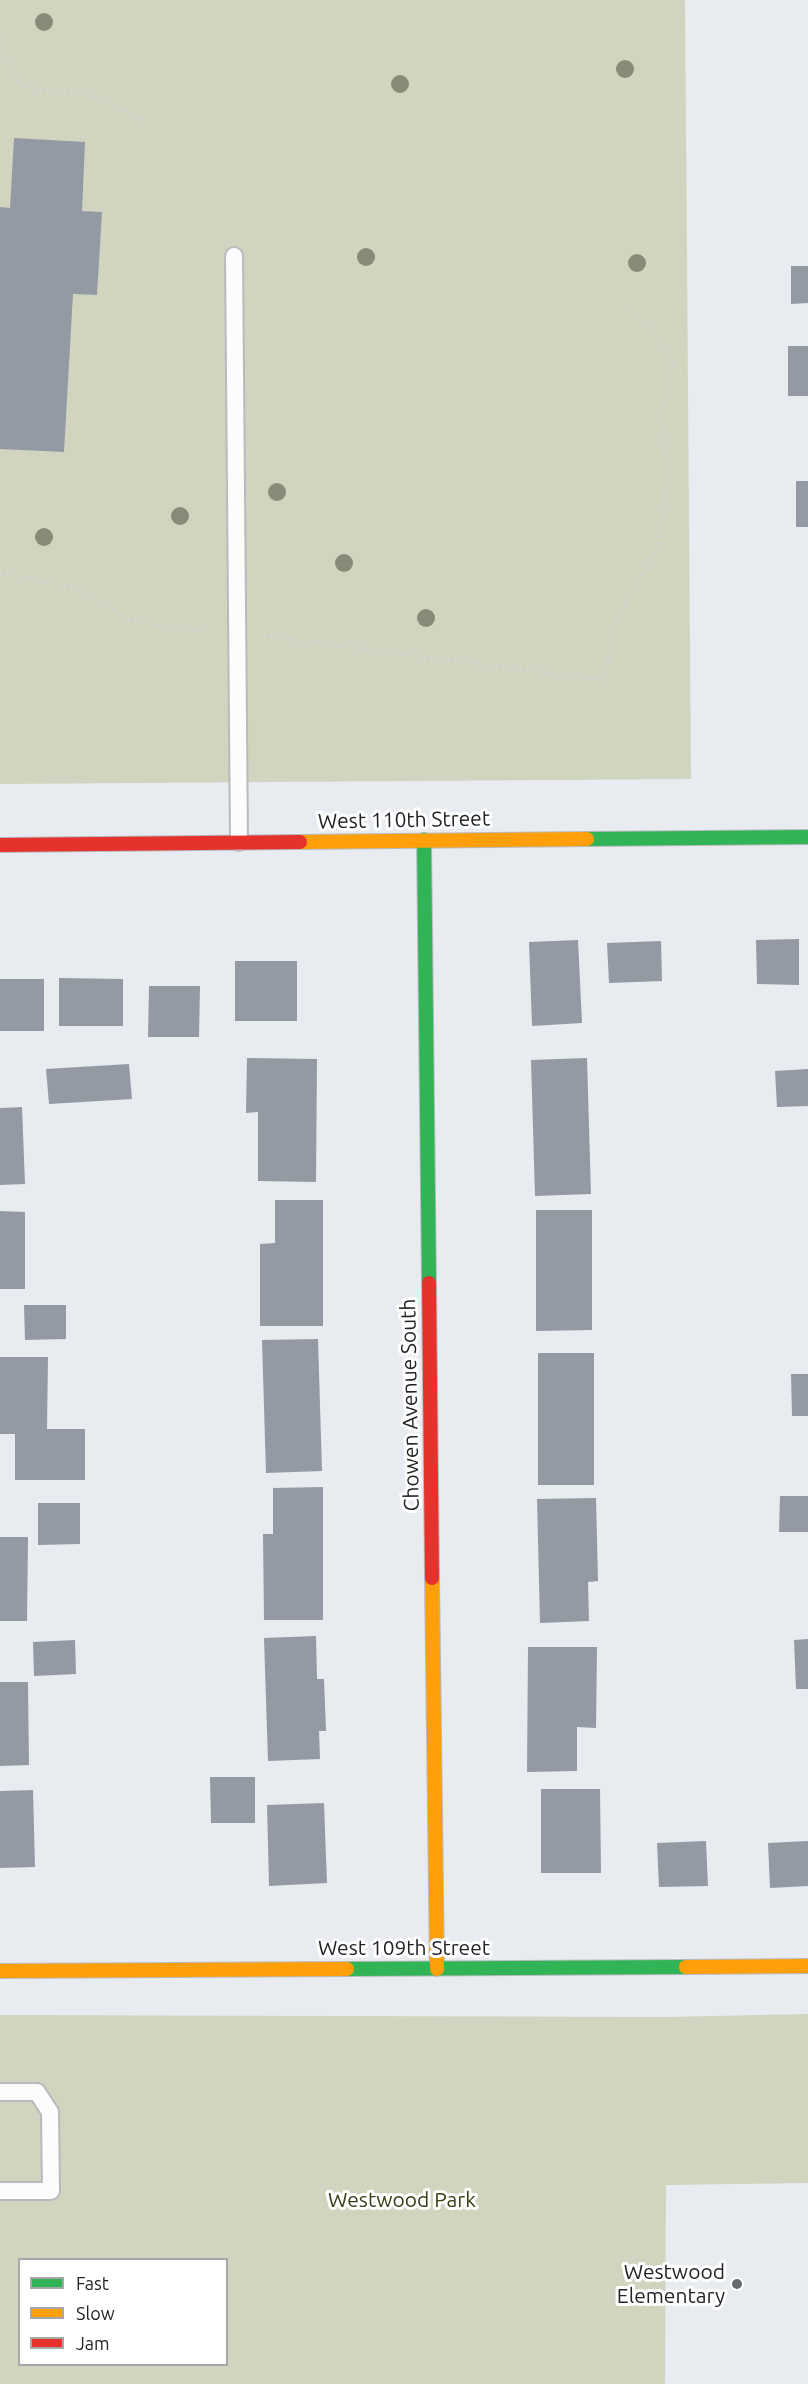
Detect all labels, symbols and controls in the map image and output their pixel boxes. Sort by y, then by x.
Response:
street label: West 110th Street [318,806,490,834]
street label: Chowen Avenue South [396,1298,424,1512]
street label: West 109th Street [318,1935,490,1961]
park label: Westwood Park [328,2187,476,2213]
legend [18,2258,228,2366]
place label: Westwood Elementary [617,2259,725,2309]
text: Fast [76,2273,109,2293]
marker: Westwood Elementary [730,2277,744,2291]
text: Slow [76,2303,115,2323]
text: Jam [76,2333,110,2353]

